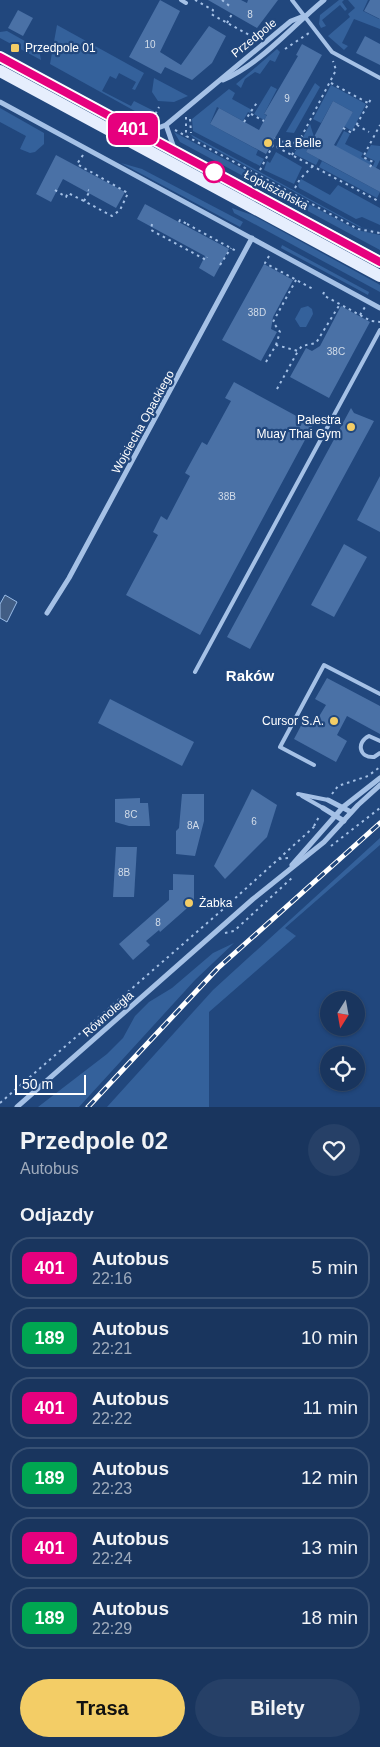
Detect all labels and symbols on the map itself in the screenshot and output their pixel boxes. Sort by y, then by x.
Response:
house number: 8 [247,9,253,20]
street label: Przedpole [229,15,280,60]
house number: 10 [144,39,156,50]
place label: Przedpole 01 [25,41,96,55]
marker: Przedpole 01 [9,42,21,54]
house number: 9 [284,93,290,104]
line badge: 401 [104,113,162,145]
place label: La Belle [278,136,322,150]
marker: La Belle [262,137,274,149]
unlabelled marker [203,161,225,183]
street label: Łopuszańska [241,167,311,213]
house number: 38D [248,307,266,318]
house number: 38C [327,346,345,357]
street label: Wojciecha Opackiego [109,368,177,476]
place label: Palestra Muay Thai Gym [257,413,341,441]
marker: Palestra Muay Thai Gym [345,421,357,433]
house number: 38B [218,491,236,502]
district label: Raków [226,667,275,684]
place label: Cursor S.A. [262,714,324,728]
marker: Cursor S.A. [328,715,340,727]
house number: 8C [125,809,137,820]
house number: 6 [251,816,257,827]
house number: 8A [187,820,199,831]
house number: 8B [118,867,130,878]
place label: Żabka [199,896,233,910]
marker: Żabka [183,897,195,909]
house number: 8 [155,917,161,928]
street label: Równoległa [80,988,136,1040]
north arrow [320,991,365,1036]
scale bar [15,1072,86,1095]

